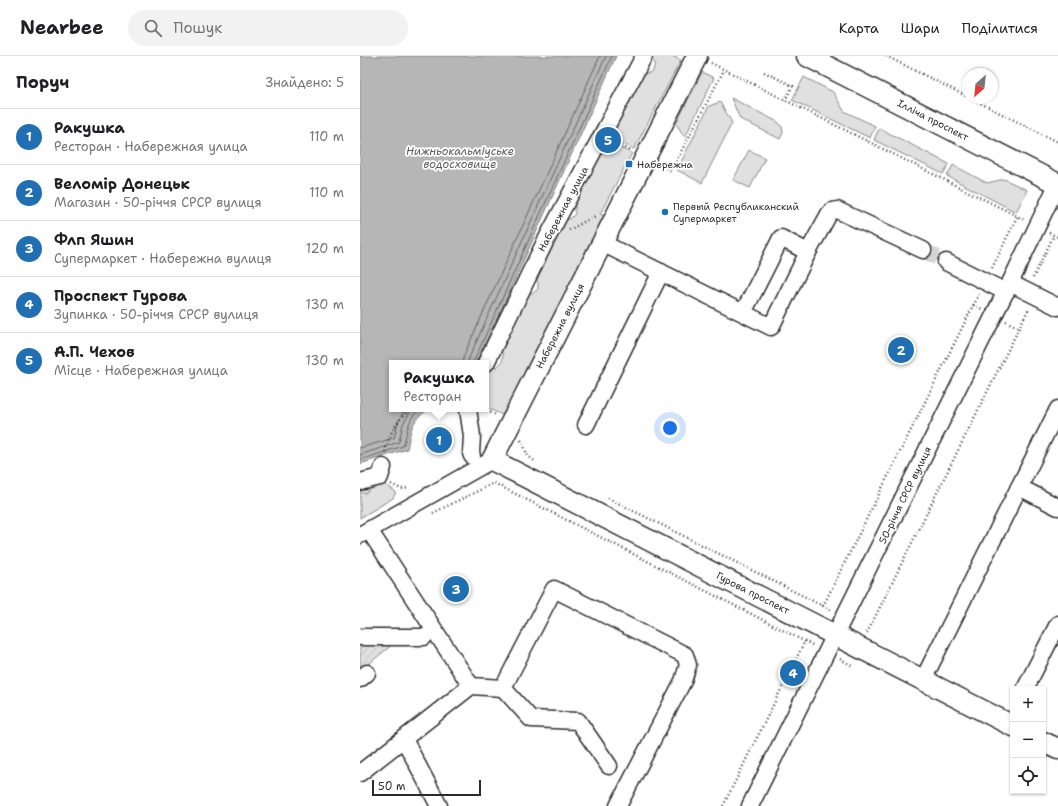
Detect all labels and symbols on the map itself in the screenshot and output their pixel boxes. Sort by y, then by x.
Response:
north arrow [962,68,998,104]
street label: Ілліча проспект [895,96,972,144]
pin: 5 [595,125,621,155]
water label: Нижньокальміуське водосховище [406,144,514,172]
place label: Набережна [637,158,694,171]
marker: Набережна [624,159,634,169]
street label: Набережная улица [535,163,591,254]
place label: Первый Республиканский Супермаркет [673,200,800,225]
marker: Первый Республиканский Супермаркет [660,207,670,217]
street label: Набережна вулиця [533,281,587,371]
pin: 2 [888,335,914,365]
your location [660,418,680,438]
pin: 1 [426,425,452,455]
street label: 50-річчя СРСР вулиця [876,444,934,546]
street label: Гурова проспект [714,569,793,617]
pin: 3 [443,574,469,604]
pin: 4 [780,658,806,688]
scale bar [372,778,481,797]

